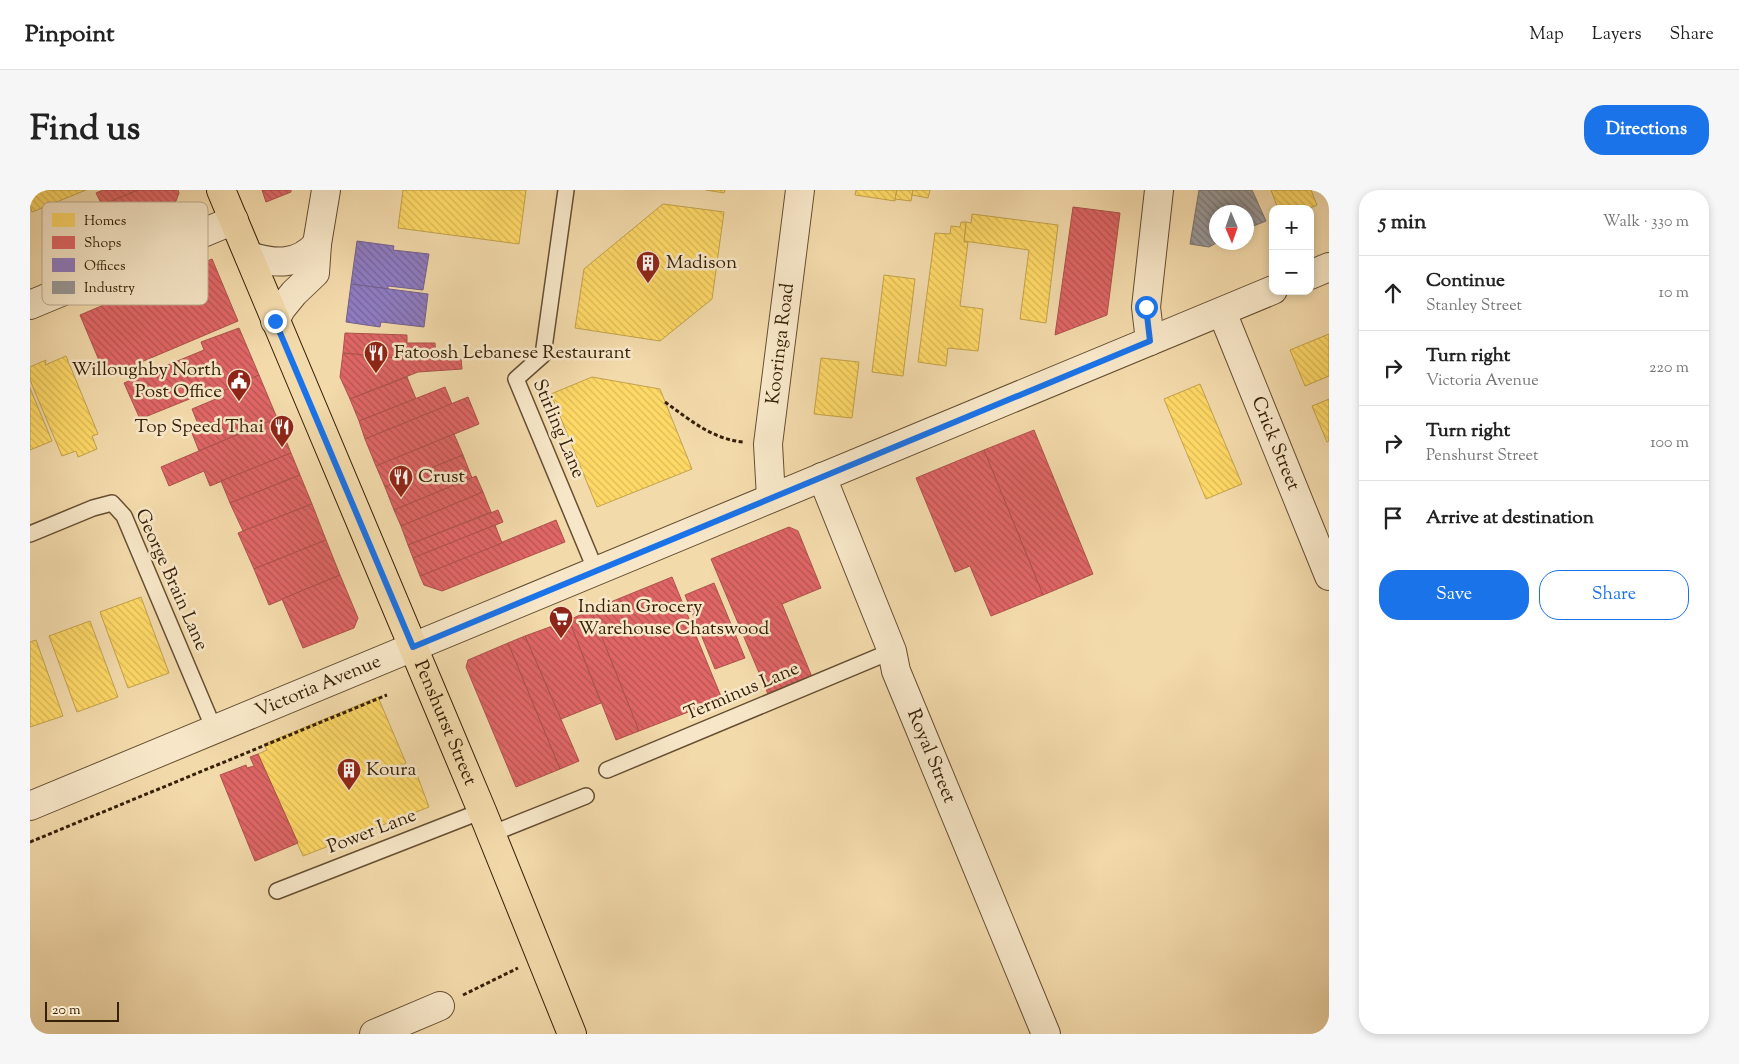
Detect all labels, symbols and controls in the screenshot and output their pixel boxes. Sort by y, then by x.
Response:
text: Pinpoint [25,18,114,52]
text: Map [1529,22,1564,48]
text: Layers [1592,22,1642,48]
text: Share [1670,22,1714,48]
text: Find us [30,105,140,156]
button: Directions [1584,105,1709,155]
legend [42,202,208,305]
north arrow [1209,205,1254,250]
map controls [1269,205,1314,295]
button: + [1269,205,1314,250]
text: 5 min [1379,208,1426,238]
text: Walk · 330 m [1603,211,1689,234]
text: Homes [84,212,126,232]
text: Shops [84,234,121,254]
building icon: Madison [635,250,661,284]
place label: Madison [666,250,737,277]
button: − [1269,250,1314,295]
text: Offices [84,257,126,277]
text: Continue [1426,268,1505,295]
text: Industry [84,279,135,299]
icon: ahead [1379,279,1407,307]
street label: Kooringa Road [760,281,802,406]
text: 10 m [1659,282,1689,305]
text: Stanley Street [1426,295,1522,318]
route start [1135,296,1158,319]
route end [264,310,287,333]
restaurant icon: Fatoosh Lebanese Restaurant [363,340,389,374]
place label: Fatoosh Lebanese Restaurant [394,340,632,367]
text: Turn right [1426,343,1510,370]
icon: right [1379,354,1407,382]
place label: Willoughby North Post Office [71,357,222,406]
text: 220 m [1649,357,1689,380]
public building icon: Willoughby North Post Office [226,368,252,402]
text: Victoria Avenue [1426,370,1539,393]
street label: Stirling Lane [525,375,591,483]
street label: Crick Street [1244,392,1307,495]
place label: Top Speed Thai [134,414,264,441]
restaurant icon: Top Speed Thai [269,414,295,448]
text: Turn right [1426,418,1510,445]
icon: right [1379,429,1407,457]
text: 100 m [1650,432,1689,455]
text: Penshurst Street [1426,445,1538,468]
restaurant icon: Crust [388,464,414,498]
place label: Crust [418,464,466,491]
icon: arrive [1379,504,1407,532]
street label: George Brain Lane [128,505,214,655]
text: Arrive at destination [1426,505,1594,532]
button: Save [1379,570,1529,620]
button: Share [1539,570,1689,620]
place label: Indian Grocery Warehouse Chatswood [578,594,770,643]
supermarket icon: Indian Grocery Warehouse Chatswood [548,605,574,639]
street label: Victoria Avenue [251,648,385,725]
street label: Penshurst Street [407,656,483,790]
street label: Terminus Lane [680,656,804,728]
street label: Royal Street [900,705,963,808]
building icon: Koura [336,757,362,791]
place label: Koura [366,757,416,784]
street label: Power Lane [323,803,421,861]
scale bar [45,999,119,1022]
text: 20 m [52,1001,81,1021]

